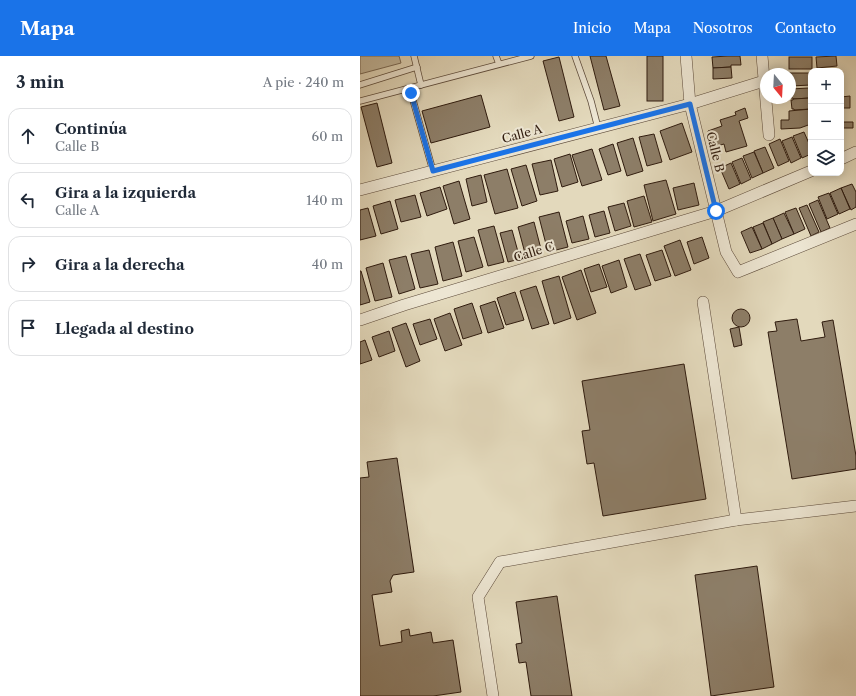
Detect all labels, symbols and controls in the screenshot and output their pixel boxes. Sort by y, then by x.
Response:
text: Mapa [20,17,75,40]
text: Inicio [573,19,611,37]
text: Mapa [633,19,671,37]
text: Nosotros [693,19,753,37]
text: Contacto [775,19,836,37]
north arrow [760,68,796,104]
map controls [808,68,844,176]
button: + [808,68,844,104]
text: 3 min [16,72,65,92]
text: A pie · 240 m [263,74,344,90]
route end [402,84,420,102]
button: − [808,104,844,140]
text: Continúa [55,119,127,138]
street label: Calle A [500,121,545,146]
icon: ahead [17,125,39,147]
text: 60 m [312,128,343,144]
street label: Calle B [703,130,728,174]
text: Calle B [55,138,99,154]
button: layers [808,140,844,176]
text: Gira a la izquierda [55,183,196,202]
icon: left [17,189,39,211]
text: 140 m [306,192,343,208]
text: Calle A [55,202,99,218]
route start [707,202,725,220]
street label: Calle C [512,238,556,265]
icon: right [17,253,39,275]
text: Gira a la derecha [55,255,185,274]
text: 40 m [312,256,343,272]
icon: arrive [17,317,39,339]
text: Llegada al destino [55,319,194,338]

